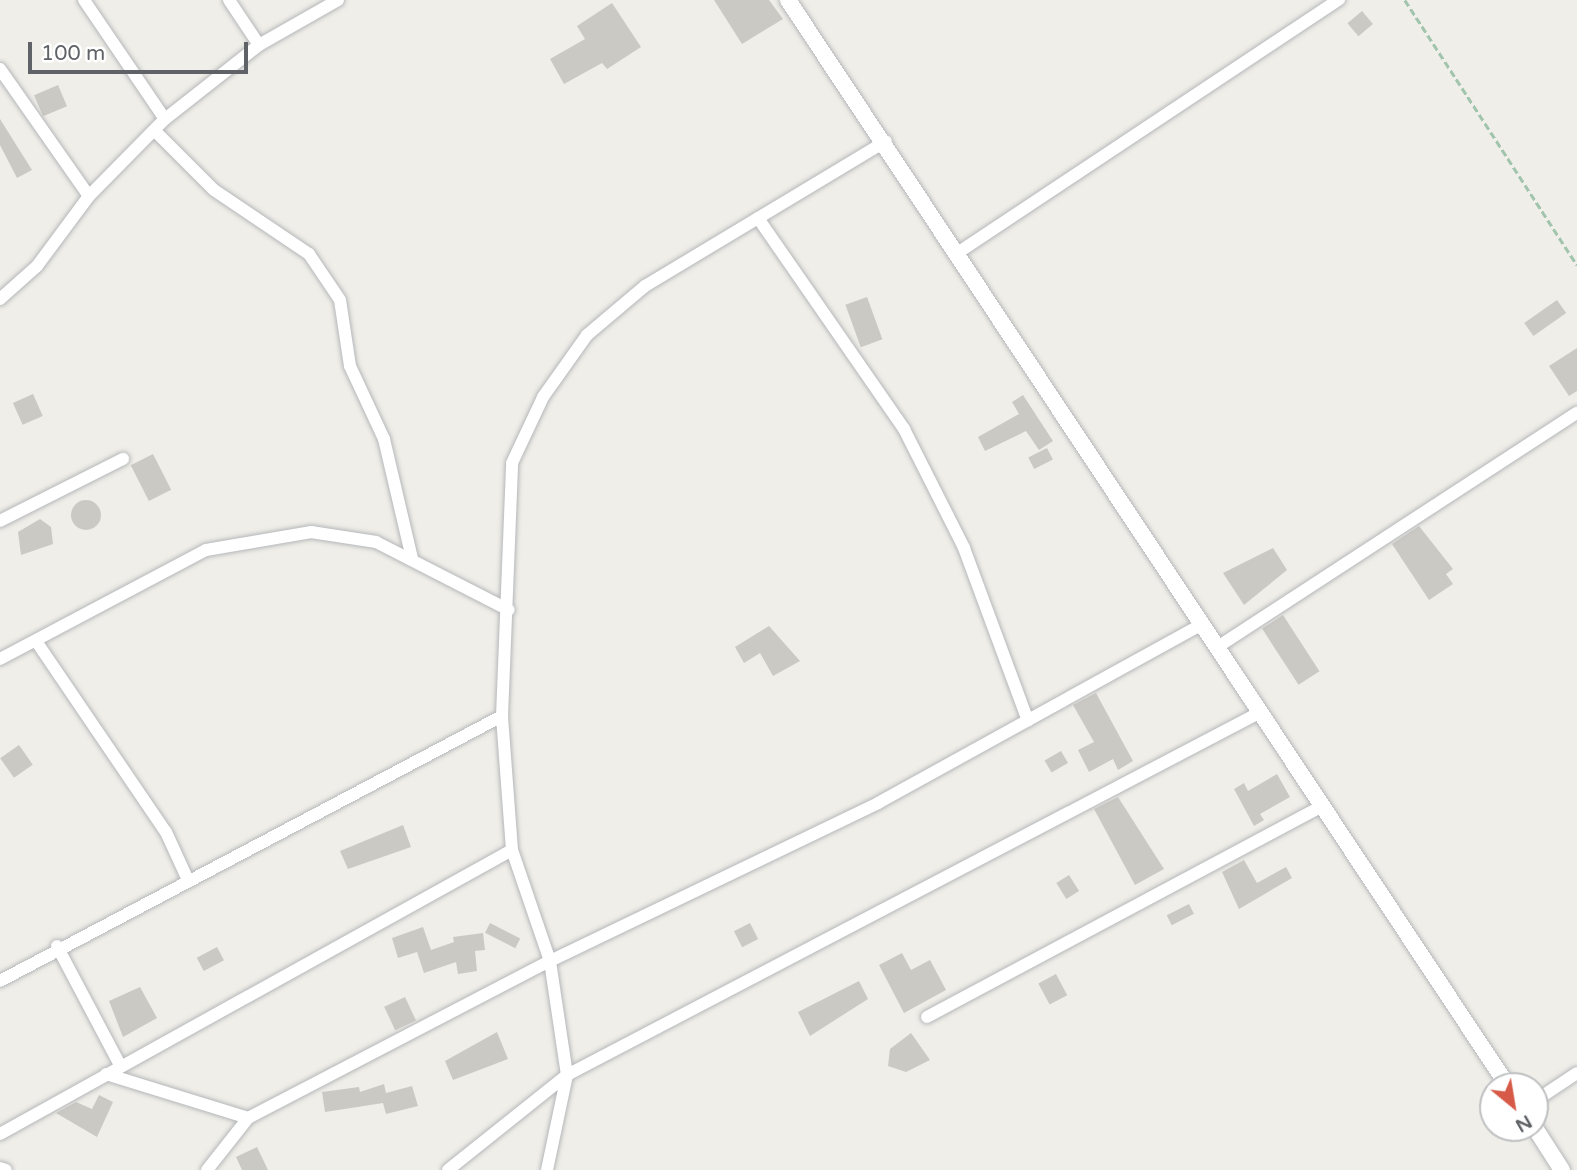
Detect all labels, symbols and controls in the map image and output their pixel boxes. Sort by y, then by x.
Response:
scale bar [32,28,252,72]
text: 100 m [41,41,105,66]
north arrow [1479,1072,1549,1142]
text: N [1511,1110,1536,1137]

